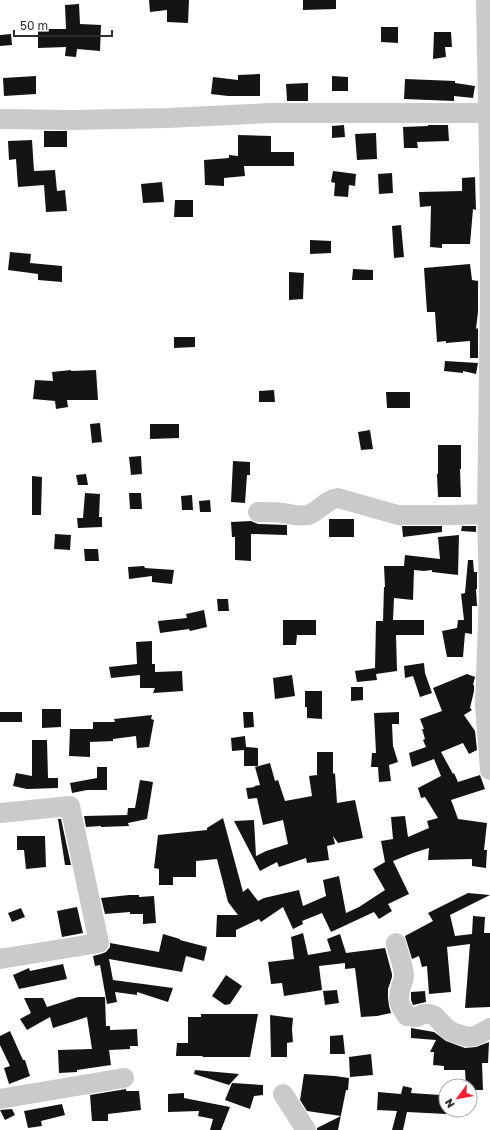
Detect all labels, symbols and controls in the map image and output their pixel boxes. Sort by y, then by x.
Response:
scale bar [14,12,112,38]
text: 50 m [20,18,48,33]
north arrow [438,1078,478,1118]
text: N [441,1097,457,1111]

